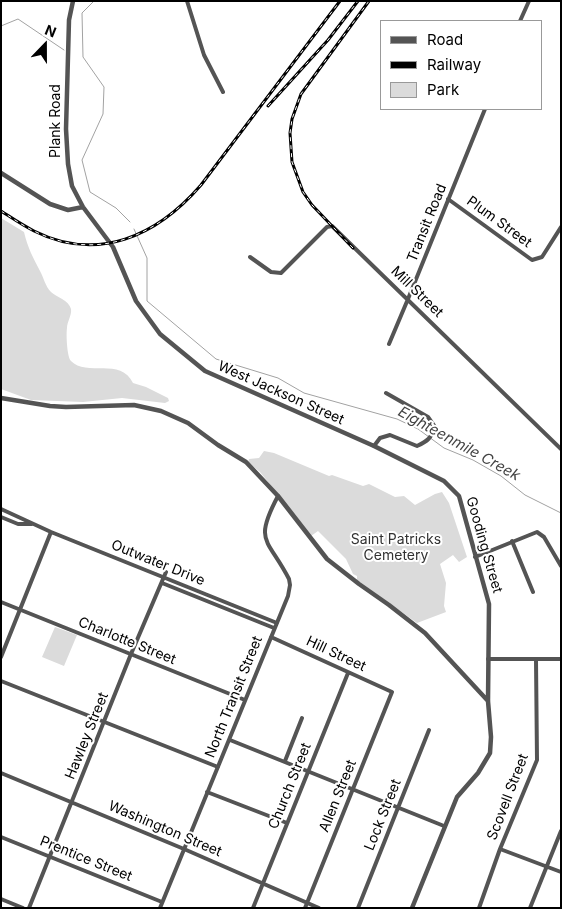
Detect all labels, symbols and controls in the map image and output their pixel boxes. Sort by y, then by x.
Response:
north arrow [20,20,70,70]
legend [380,20,542,110]
text: N [43,21,59,41]
text: Road [427,30,463,49]
text: Railway [427,55,481,74]
text: Park [427,80,459,99]
street label: Plank Road [48,84,64,158]
street label: Transit Road [404,182,450,264]
street label: Plum Street [463,193,535,251]
street label: Mill Street [387,263,447,321]
street label: West Jackson Street [215,358,347,428]
water label: Eighteenmile Creek [395,403,523,485]
street label: Gooding Street [462,495,506,595]
park label: Saint Patricks Cemetery [351,532,441,564]
street label: Outwater Drive [109,537,207,589]
street label: Charlotte Street [76,614,178,668]
street label: Hill Street [303,633,369,675]
street label: North Transit Street [202,634,266,760]
street label: Hawley Street [62,690,112,782]
street label: Church Street [265,740,315,832]
street label: Scovell Street [484,751,532,843]
street label: Allen Street [316,757,360,835]
street label: Lock Street [361,777,405,853]
street label: Washington Street [106,798,224,860]
street label: Prentice Street [37,833,135,885]

